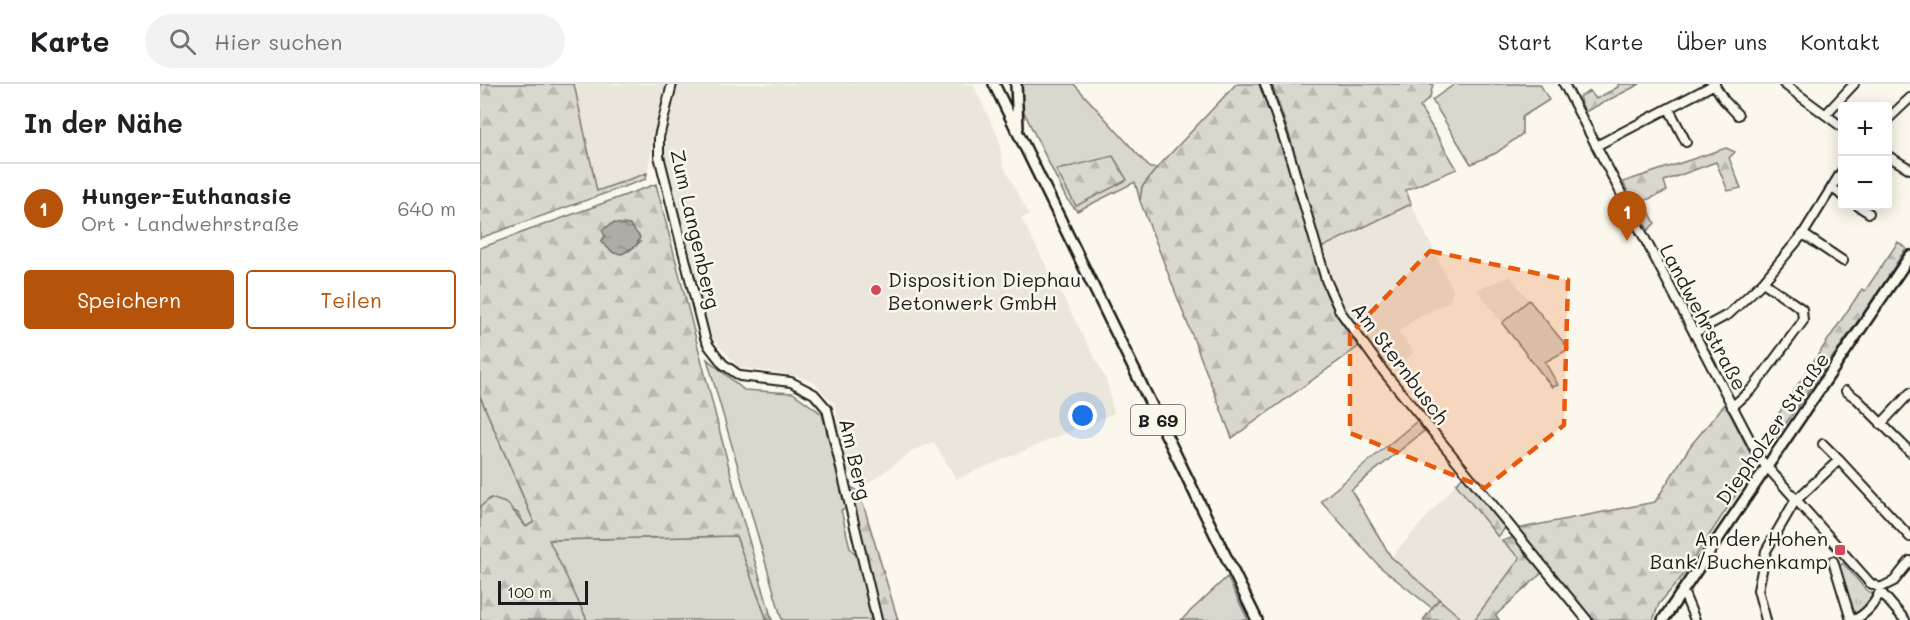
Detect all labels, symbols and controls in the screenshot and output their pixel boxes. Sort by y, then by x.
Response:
search box [145,14,565,68]
text: Karte [30,23,109,59]
icon: search [166,25,199,58]
text: Hier suchen [214,27,342,56]
text: Start [1498,28,1552,55]
text: Karte [1585,28,1643,55]
text: Über uns [1676,28,1767,55]
text: Kontakt [1800,28,1880,55]
map controls [1838,102,1892,210]
button: + [1838,102,1892,156]
text: In der Nähe [24,106,183,140]
street label: Zum Langenberg [665,147,727,311]
button: − [1838,156,1892,210]
text: Hunger-Euthanasie [81,181,291,210]
pin: 1 [1608,192,1646,241]
text: 1 [39,195,48,221]
text: 640 m [398,195,456,221]
text: Ort · Landwehrstraße [81,210,299,236]
street label: Landwehrstraße [1654,239,1754,395]
place label: Disposition Diephau Betonwerk GmbH [888,266,1081,315]
button: Speichern [24,270,234,329]
button: Teilen [246,270,456,329]
marker: Disposition Diephau Betonwerk GmbH [869,283,883,297]
street label: Am Sternbusch [1347,297,1455,429]
street label: Diepholzer Straße [1710,347,1834,509]
your location [1068,401,1097,430]
road number: B 69 [1131,405,1185,435]
street label: Am Berg [834,416,878,502]
place label: An der Hohen Bank/Buchenkamp [1650,525,1828,574]
marker: An der Hohen Bank/Buchenkamp [1833,543,1847,557]
scale bar [498,578,588,606]
text: 100 m [507,581,552,602]

